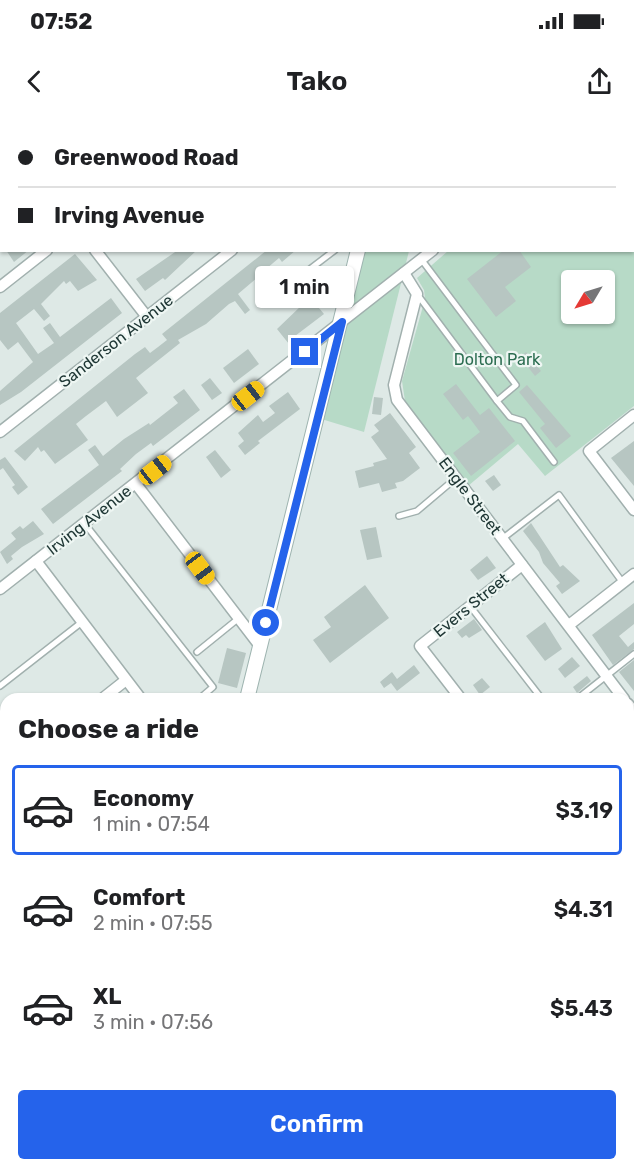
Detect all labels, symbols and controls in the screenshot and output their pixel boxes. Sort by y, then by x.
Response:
text: 07:52 [30,8,93,35]
icon: back [18,65,51,98]
text: Tako [287,65,347,97]
icon: share [583,65,616,98]
text: Greenwood Road [54,144,239,171]
text: Irving Avenue [54,202,205,229]
callout: 1 min [256,265,354,307]
north arrow [561,270,615,324]
map controls [561,270,615,324]
text: 1 min [279,275,330,299]
street label: Sanderson Avenue [55,291,177,391]
route end [291,338,318,365]
park label: Dolton Park [454,350,541,369]
car [228,378,268,414]
car [135,452,175,488]
street label: Engle Street [435,454,505,538]
street label: Irving Avenue [43,481,135,559]
car [182,548,218,588]
street label: Evers Street [430,569,512,641]
route start [252,609,279,636]
text: Choose a ride [18,713,199,745]
icon: car [21,783,75,837]
text: Economy [93,785,194,812]
text: $3.19 [555,797,613,824]
text: 1 min · 07:54 [93,812,210,836]
icon: car [21,882,75,936]
text: Comfort [93,884,185,911]
text: $4.31 [554,896,613,923]
text: 2 min · 07:55 [93,911,213,935]
icon: car [21,981,75,1035]
text: XL [93,983,121,1010]
text: $5.43 [550,995,613,1022]
text: 3 min · 07:56 [93,1010,213,1034]
button: Confirm [18,1090,616,1159]

